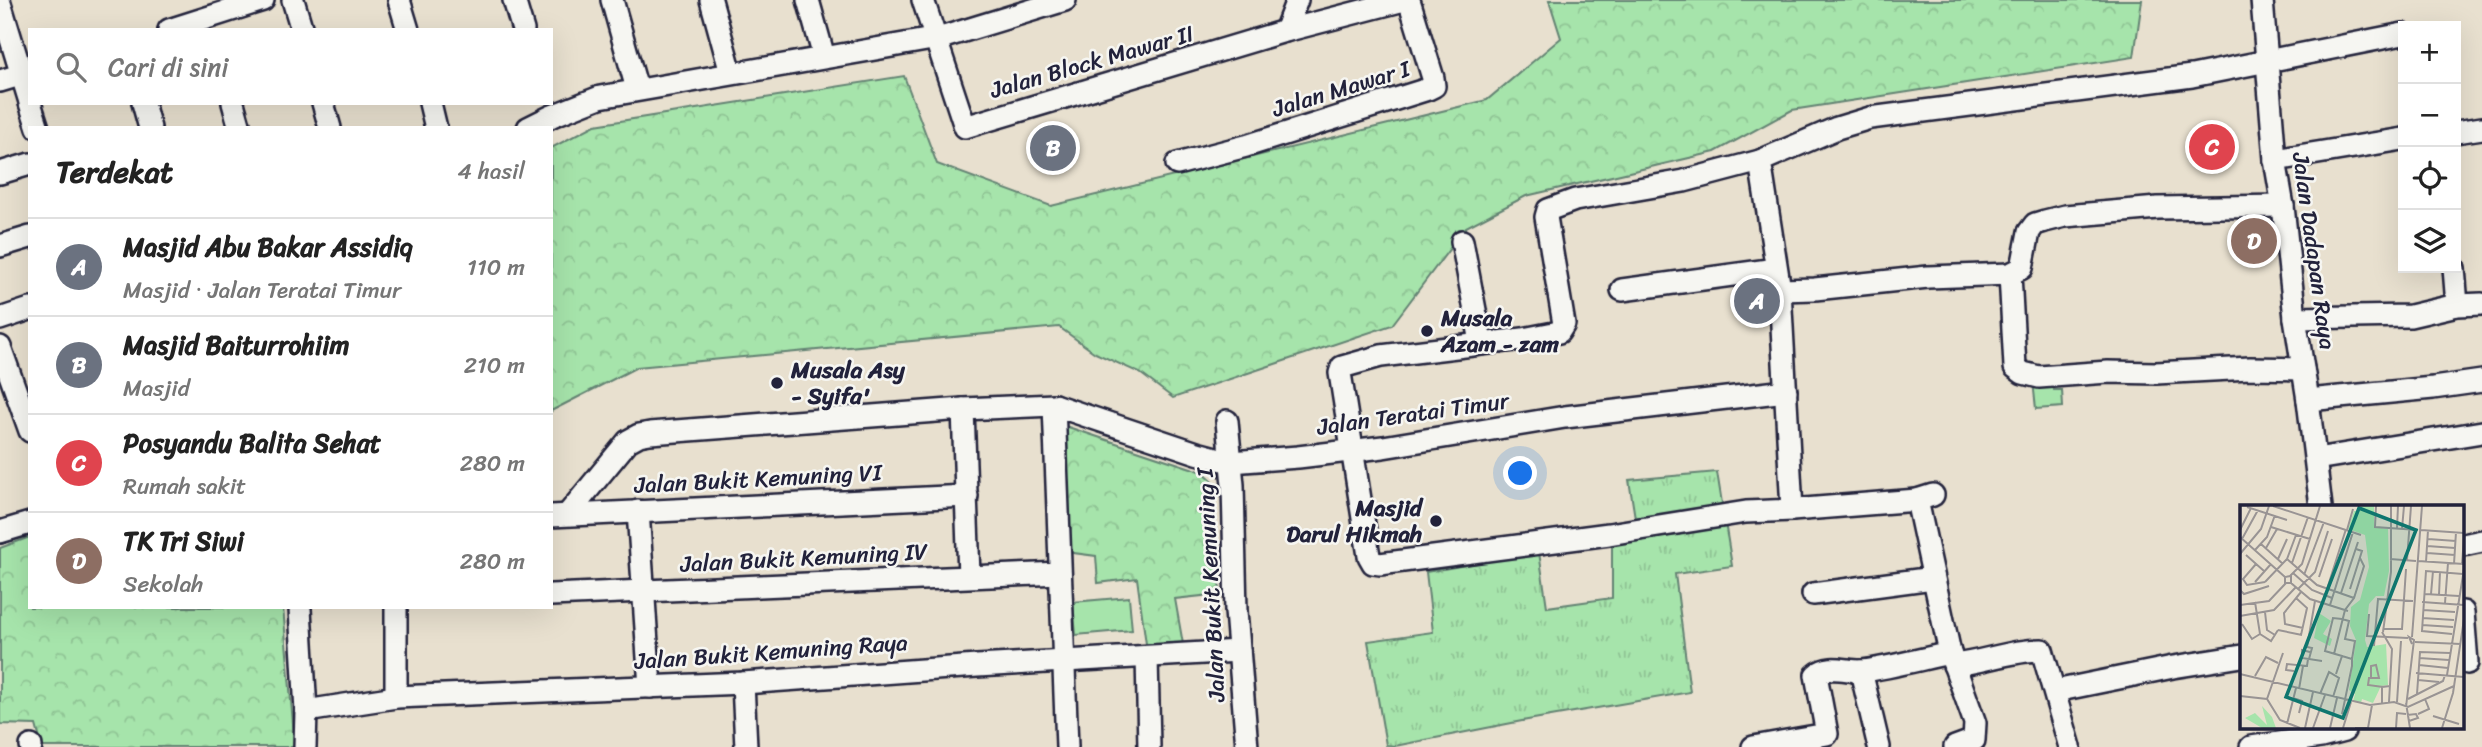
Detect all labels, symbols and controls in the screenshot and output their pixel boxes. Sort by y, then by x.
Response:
street label: Jalan Block Mawar II [984,13,1199,111]
map controls [2398,21,2461,273]
button: + [2398,21,2461,84]
search box [28,28,553,105]
text: Cari di sini [108,44,229,90]
icon: search [52,48,90,86]
street label: Jalan Mawar I [1266,48,1417,130]
button: − [2398,84,2461,147]
pin: C [2189,121,2235,173]
pin: B [1030,122,1076,174]
text: Terdekat [56,145,173,199]
button: locate [2398,147,2461,210]
street label: Jalan Dadapan Raya [2280,149,2348,352]
text: 4 hasil [458,151,525,192]
button: layers [2398,210,2461,273]
pin: D [2231,215,2277,267]
text: Masjid Abu Bakar Assidiq [123,224,413,270]
text: A [71,247,87,288]
text: 110 m [467,247,525,288]
text: Masjid · Jalan Teratai Timur [123,270,401,311]
pin: A [1734,275,1780,327]
place label: Musala Azam - zam [1440,298,1559,365]
text: Masjid Baiturrohiim [123,322,349,368]
marker: Musala Azam - zam [1419,323,1435,339]
text: B [72,345,86,386]
text: 210 m [464,345,525,386]
place label: Musala Asy - Syifa' [790,350,906,417]
text: Masjid [123,368,190,409]
marker: Musala Asy - Syifa' [769,375,785,391]
street label: Jalan Teratai Timur [1313,380,1513,448]
text: Posyandu Balita Sehat [123,420,381,466]
text: C [72,443,86,484]
text: 280 m [460,443,525,484]
street label: Jalan Bukit Kemuning VI [632,452,885,506]
your location [1503,456,1537,490]
street label: Jalan Bukit Kemuning I [1184,465,1238,704]
text: Rumah sakit [123,466,246,507]
place label: Masjid Darul Hikmah [1286,488,1424,555]
inset map [2240,505,2464,730]
marker: Masjid Darul Hikmah [1428,513,1444,529]
text: TK Tri Siwi [123,518,244,564]
street label: Jalan Bukit Kemuning IV [678,531,929,585]
text: D [72,541,86,582]
text: 280 m [460,541,525,582]
text: Sekolah [123,564,203,605]
street label: Jalan Bukit Kemuning Raya [632,622,909,682]

